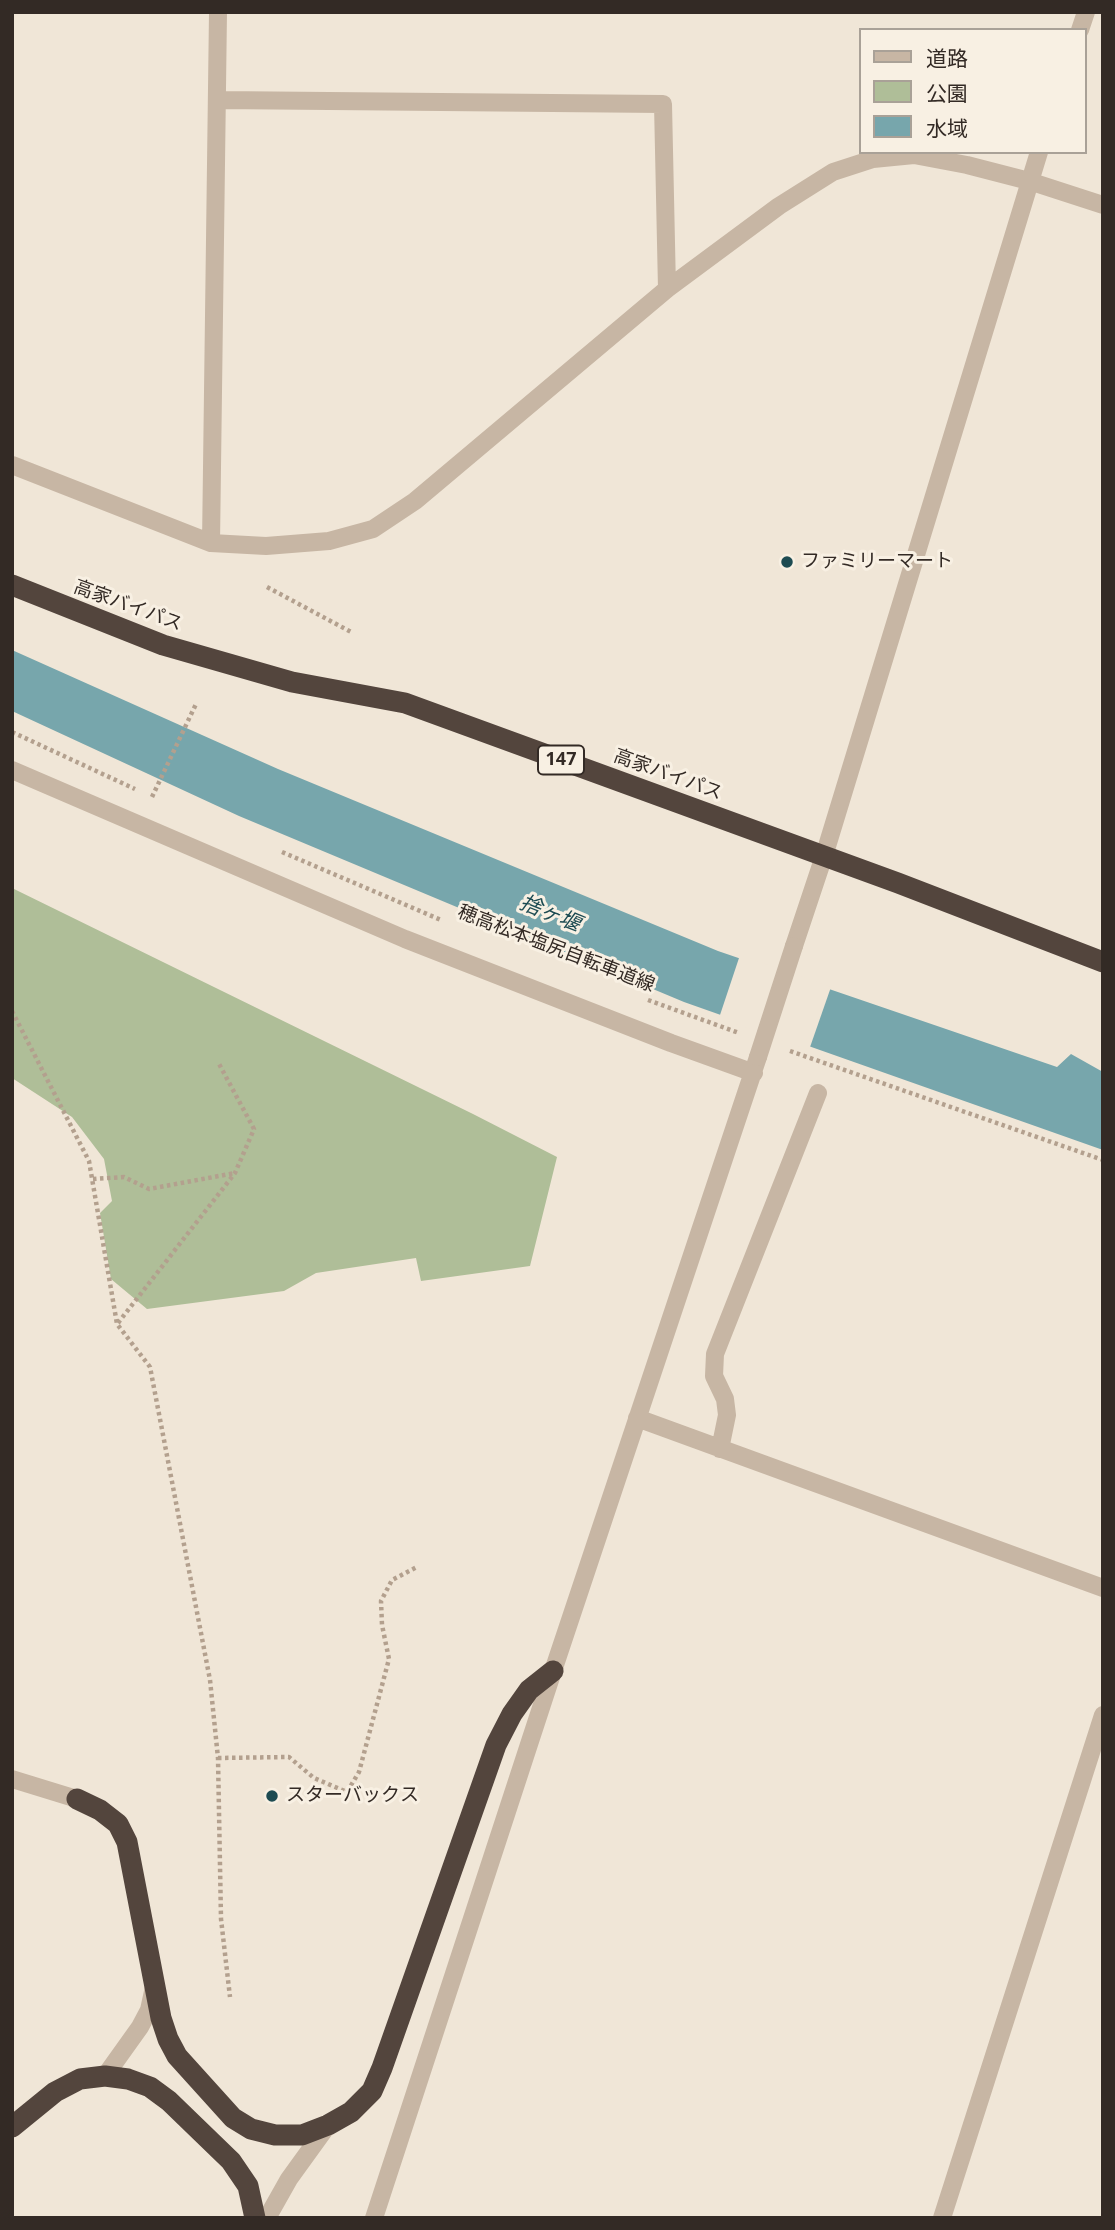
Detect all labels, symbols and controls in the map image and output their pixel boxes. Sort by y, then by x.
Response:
legend [860,28,1087,154]
text: 道路 [926,44,968,72]
text: 公園 [926,79,968,107]
text: 水域 [926,114,968,142]
place label: ファミリーマート [801,551,953,573]
marker: ファミリーマート [779,554,795,570]
street label: 高家バイパス [71,576,185,636]
street label: 高家バイパス [611,745,725,805]
road number: 147 [538,746,584,774]
water label: 捨ヶ堰 [516,891,584,937]
street label: 穂高松本塩尻自転車道線 [454,901,658,997]
place label: スターバックス [286,1785,419,1807]
marker: スターバックス [264,1788,280,1804]

